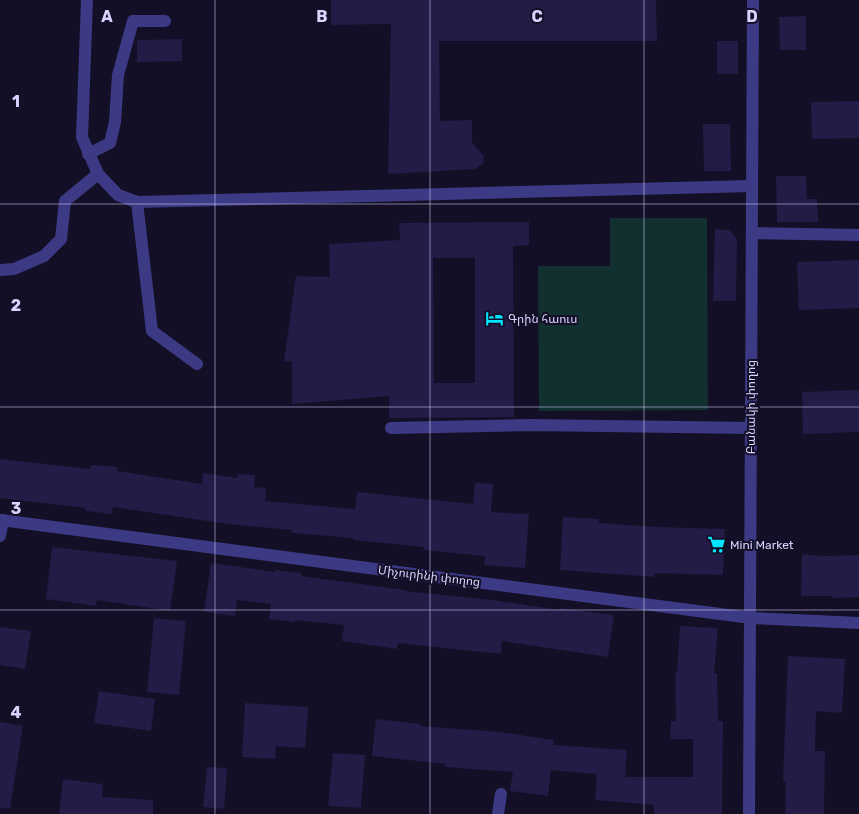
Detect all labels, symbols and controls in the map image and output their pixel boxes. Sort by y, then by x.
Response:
text: A [101,7,113,26]
text: B [316,7,328,26]
text: C [531,7,543,26]
text: D [746,7,758,26]
text: 1 [12,92,20,111]
text: 2 [11,296,21,315]
hotel icon: Գրին հաուս [484,309,504,329]
place label: Գրին հաուս [508,312,577,326]
street label: Բանակի փողոց [744,360,758,454]
text: 3 [11,499,21,518]
supermarket icon: Mini Market [706,535,726,555]
place label: Mini Market [730,538,794,552]
street label: Միչուրինի փողոց [377,563,481,589]
text: 4 [11,703,22,722]

